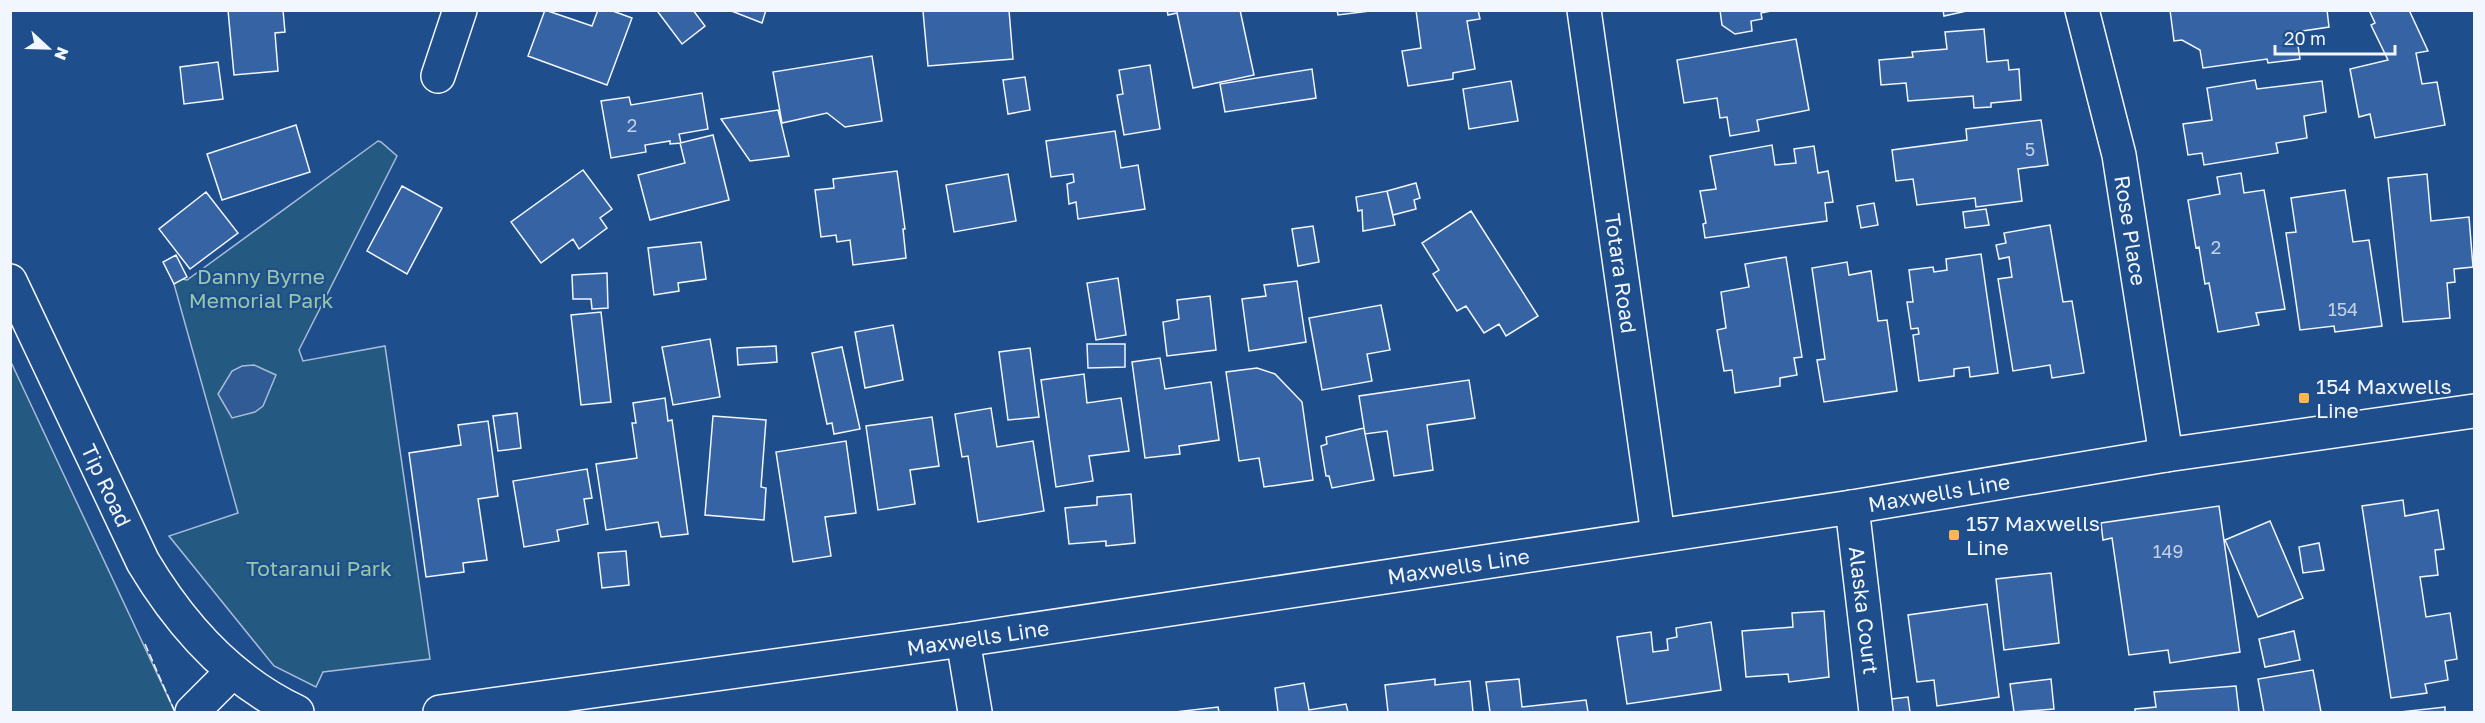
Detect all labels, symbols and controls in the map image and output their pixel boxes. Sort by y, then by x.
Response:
north arrow [18,18,78,78]
scale bar [2275,18,2395,56]
text: 20 m [2284,27,2326,49]
text: N [50,44,73,63]
house number: 2 [627,114,637,136]
house number: 5 [2025,138,2035,160]
street label: Rose Place [2109,173,2152,287]
street label: Totara Road [1600,212,1642,335]
house number: 2 [2211,236,2221,258]
park label: Danny Byrne Memorial Park [189,263,333,313]
house number: 154 [2328,298,2358,320]
place label: 154 Maxwells Line [2316,373,2452,423]
marker: 154 Maxwells Line [2297,391,2311,405]
street label: Tip Road [76,440,137,531]
street label: Maxwells Line [1866,468,2012,517]
place label: 157 Maxwells Line [1966,510,2100,560]
marker: 157 Maxwells Line [1947,528,1961,542]
house number: 149 [2153,540,2183,562]
street label: Maxwells Line [1386,542,1531,589]
street label: Alaska Court [1844,545,1884,676]
park label: Totaranui Park [246,555,392,581]
street label: Maxwells Line [905,614,1051,661]

